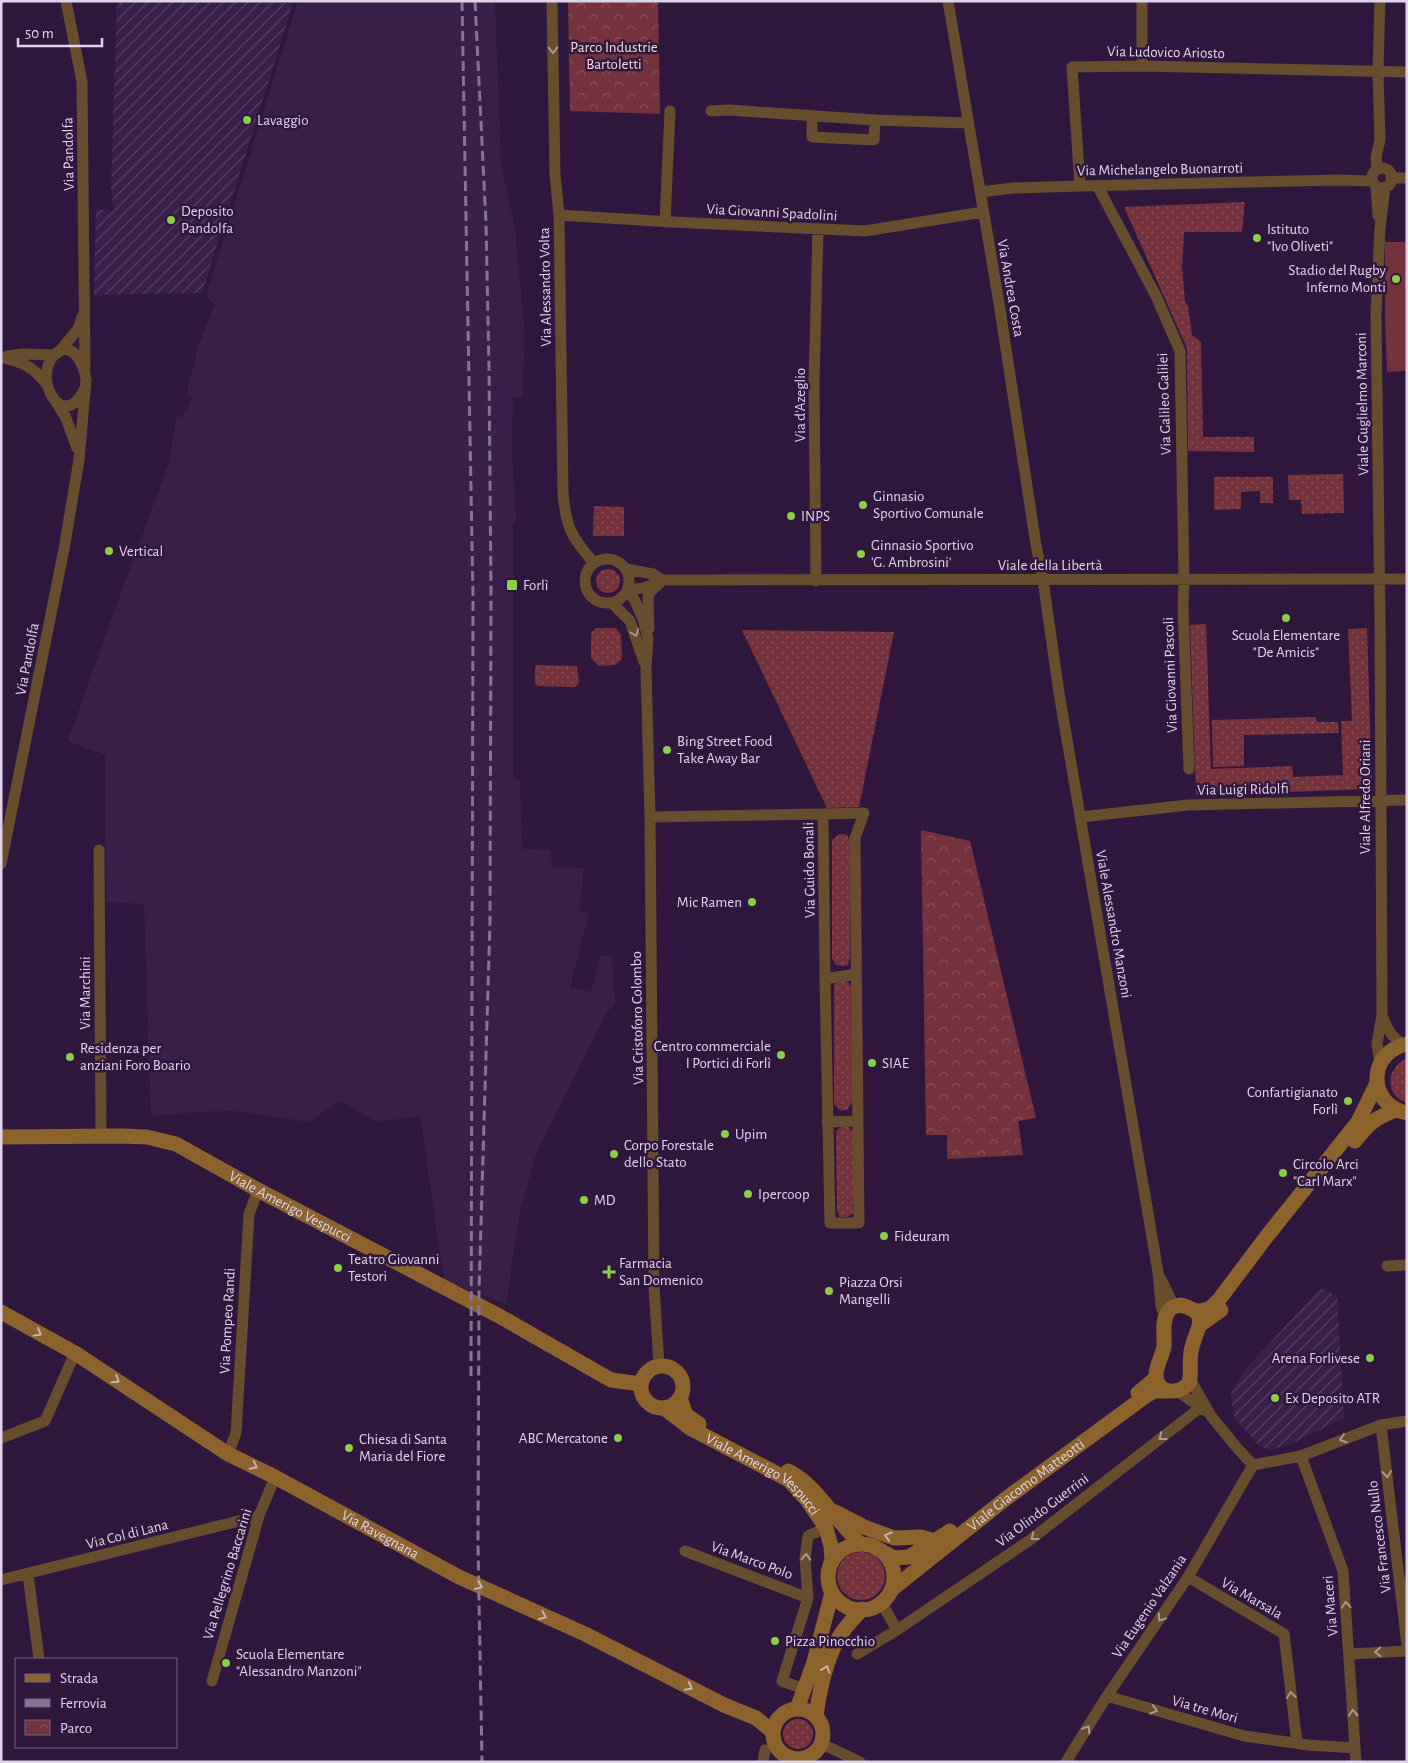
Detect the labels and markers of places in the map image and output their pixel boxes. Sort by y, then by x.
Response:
place label: Lavaggio [257,113,309,128]
marker: Lavaggio [241,114,253,126]
place label: Deposito Pandolfa [181,204,234,236]
marker: Deposito Pandolfa [165,214,177,226]
place label: Istituto "Ivo Oliveti" [1267,222,1333,254]
marker: Istituto "Ivo Oliveti" [1251,232,1263,244]
place label: Stadio del Rugby Inferno Monti [1288,263,1387,295]
marker: Stadio del Rugby Inferno Monti [1390,273,1402,285]
place label: Ginnasio Sportivo Comunale [873,489,984,521]
marker: Ginnasio Sportivo Comunale [857,499,869,511]
place label: INPS [801,509,830,524]
marker: INPS [785,510,797,522]
place label: Ginnasio Sportivo 'G. Ambrosini' [871,538,974,570]
place label: Vertical [119,544,163,559]
marker: Vertical [103,545,115,557]
marker: Ginnasio Sportivo 'G. Ambrosini' [855,548,867,560]
marker: Forlì [505,578,519,592]
place label: Forlì [523,578,549,593]
marker: Scuola Elementare "De Amicis" [1280,612,1292,624]
place label: Scuola Elementare "De Amicis" [1232,628,1340,660]
place label: Bing Street Food Take Away Bar [677,734,773,766]
marker: Bing Street Food Take Away Bar [661,744,673,756]
place label: Mic Ramen [677,895,742,910]
marker: Mic Ramen [746,896,758,908]
place label: Centro commerciale I Portici di Forlì [654,1039,771,1071]
place label: Residenza per anziani Foro Boario [80,1041,191,1073]
marker: Centro commerciale I Portici di Forlì [775,1049,787,1061]
marker: Residenza per anziani Foro Boario [64,1051,76,1063]
place label: SIAE [882,1056,909,1071]
marker: SIAE [866,1057,878,1069]
place label: Confartigianato Forlì [1247,1085,1338,1117]
marker: Confartigianato Forlì [1342,1095,1354,1107]
place label: Upim [735,1127,767,1142]
marker: Upim [719,1128,731,1140]
place label: Corpo Forestale dello Stato [624,1138,714,1170]
marker: Corpo Forestale dello Stato [608,1148,620,1160]
place label: Circolo Arci "Carl Marx" [1293,1157,1359,1189]
marker: Circolo Arci "Carl Marx" [1277,1167,1289,1179]
place label: Ipercoop [758,1187,810,1202]
marker: Ipercoop [742,1188,754,1200]
place label: MD [594,1193,616,1208]
marker: MD [578,1194,590,1206]
place label: Fideuram [894,1229,950,1244]
marker: Fideuram [878,1230,890,1242]
place label: Teatro Giovanni Testori [348,1252,439,1284]
place label: Farmacia San Domenico [619,1256,703,1288]
marker: Teatro Giovanni Testori [332,1262,344,1274]
marker: Farmacia San Domenico [603,1266,615,1278]
place label: Piazza Orsi Mangelli [839,1275,903,1307]
marker: Piazza Orsi Mangelli [823,1285,835,1297]
place label: Arena Forlivese [1272,1351,1360,1366]
marker: Arena Forlivese [1364,1352,1376,1364]
place label: Ex Deposito ATR [1285,1391,1380,1406]
marker: Ex Deposito ATR [1269,1392,1281,1404]
place label: ABC Mercatone [519,1431,608,1446]
place label: Chiesa di Santa Maria del Fiore [359,1432,447,1464]
marker: ABC Mercatone [612,1432,624,1444]
marker: Chiesa di Santa Maria del Fiore [343,1442,355,1454]
place label: Pizza Pinocchio [785,1634,875,1649]
marker: Pizza Pinocchio [769,1635,781,1647]
place label: Scuola Elementare "Alessandro Manzoni" [236,1647,362,1679]
marker: Scuola Elementare "Alessandro Manzoni" [220,1657,232,1669]

